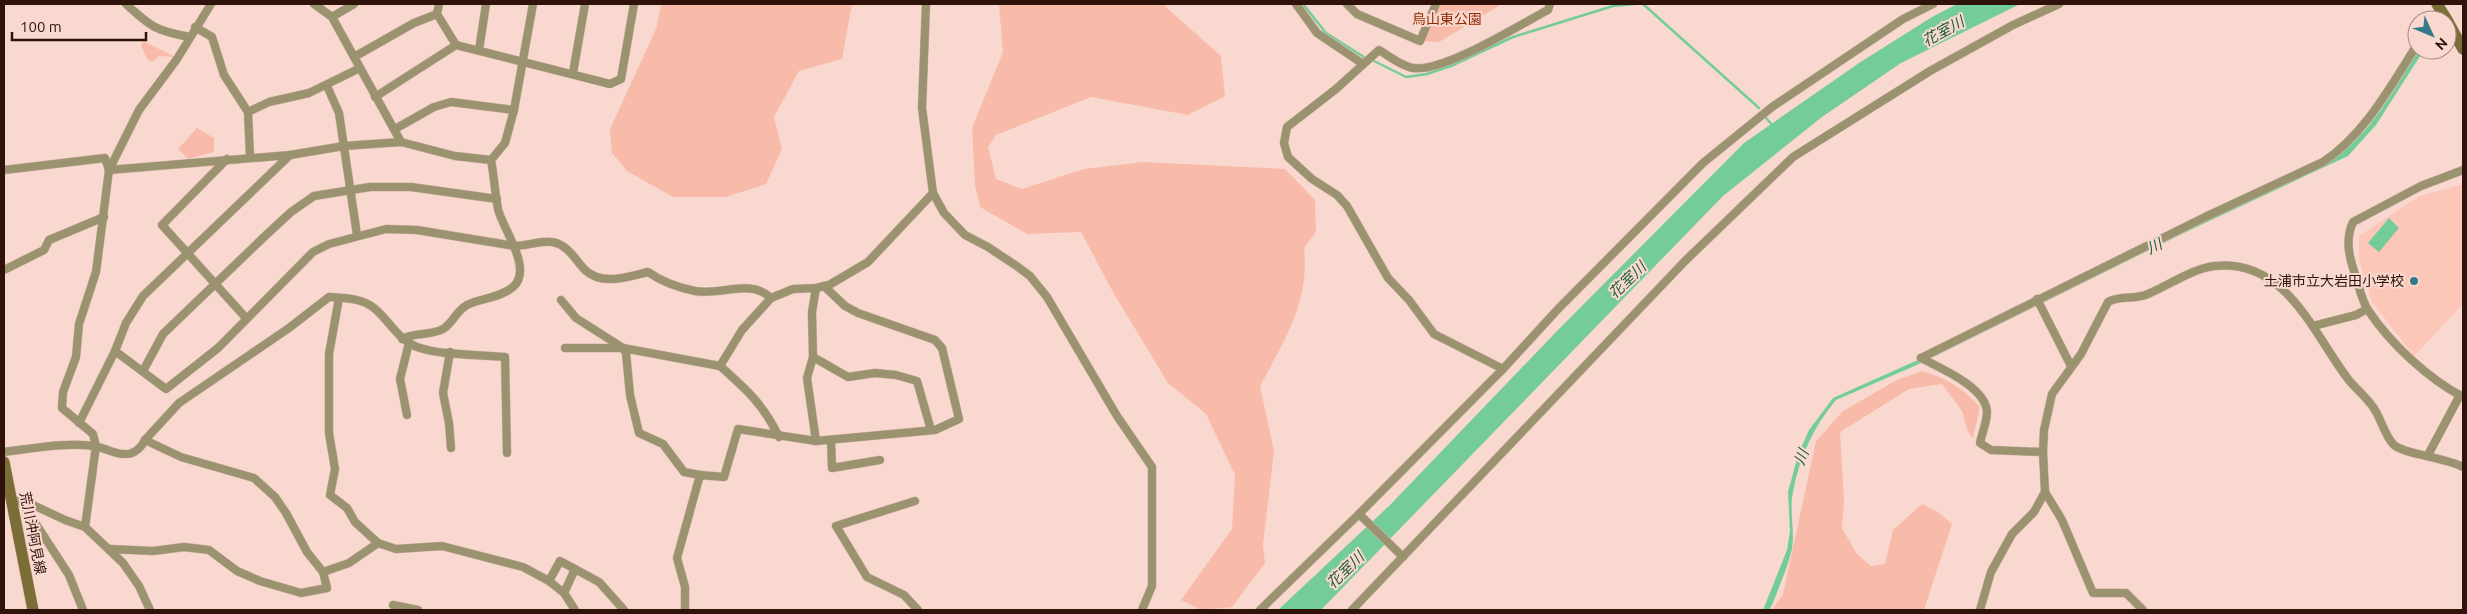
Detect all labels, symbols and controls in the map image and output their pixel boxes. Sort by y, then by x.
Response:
scale bar [12,10,146,42]
north arrow [2407,10,2457,60]
park label: 烏山東公園 [1412,11,1482,27]
water label: 花室川 [1919,12,1969,49]
text: 100 m [20,18,62,35]
text: N [2432,35,2451,53]
water label: 川 [2144,234,2166,257]
water label: 花室川 [1605,257,1651,302]
place label: 土浦市立大岩田小学校 [2264,273,2404,289]
marker: 土浦市立大岩田小学校 [2408,275,2420,287]
water label: 川 [1790,445,1812,467]
street label: 荒川沖阿見線 [17,490,49,576]
water label: 花室川 [1323,547,1369,592]

